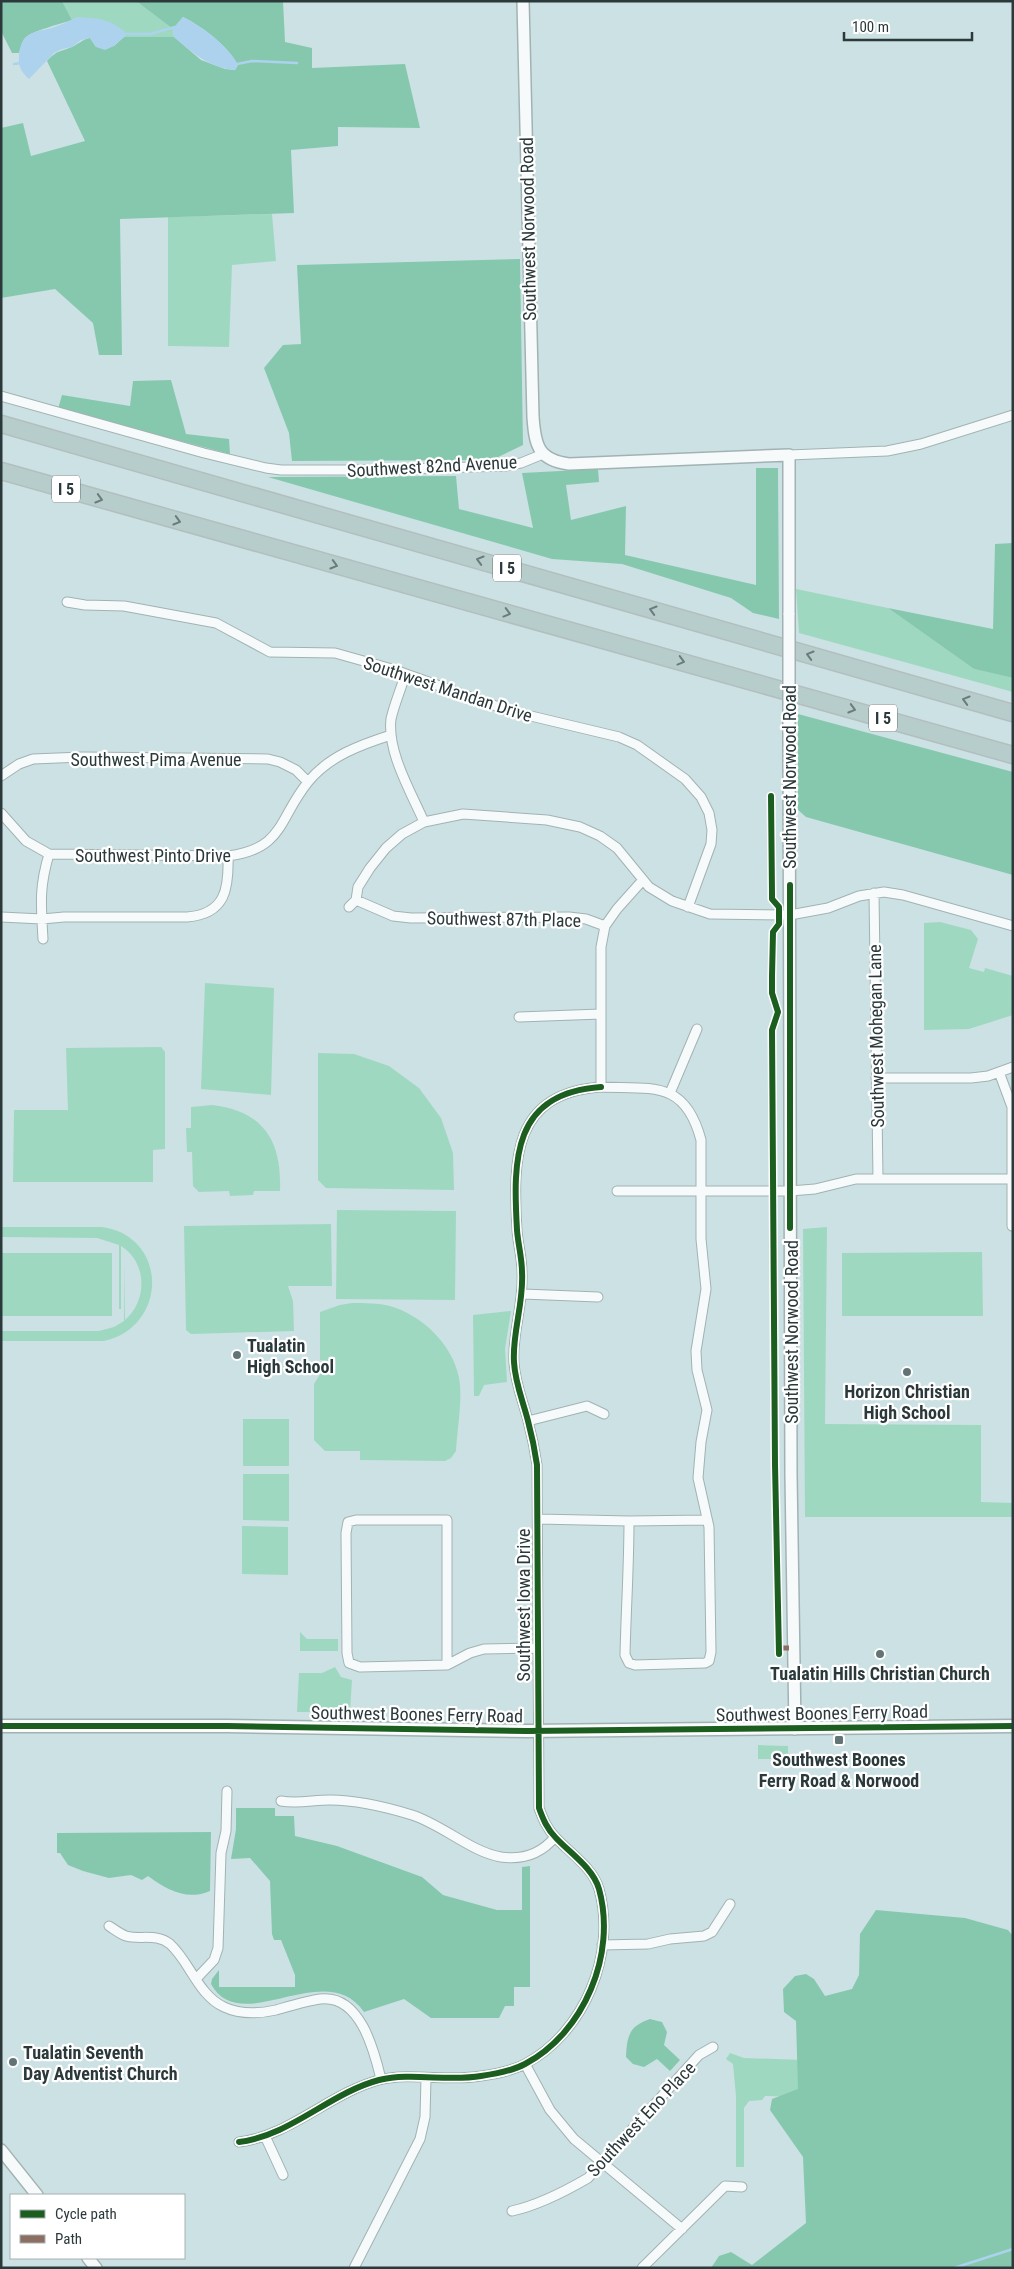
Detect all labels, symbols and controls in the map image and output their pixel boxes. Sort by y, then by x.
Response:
scale bar [844,10,972,42]
text: 100 m [852,18,889,36]
street label: Southwest Norwood Road [516,137,540,321]
street label: Southwest 82nd Avenue [346,451,518,481]
road number: I 5 [52,476,80,502]
one-way arrow [94,493,102,503]
one-way arrow [173,515,182,526]
road number: I 5 [493,554,521,582]
one-way arrow [477,556,485,566]
one-way arrow [329,560,337,570]
one-way arrow [650,606,658,616]
one-way arrow [503,608,511,618]
one-way arrow [805,650,814,661]
street label: Southwest Mandan Drive [361,652,535,726]
one-way arrow [676,656,684,666]
street label: Southwest Norwood Road [779,685,800,869]
one-way arrow [962,695,970,705]
one-way arrow [847,704,855,714]
road number: I 5 [869,704,897,731]
street label: Southwest Pima Avenue [70,749,242,770]
street label: Southwest Pinto Drive [75,845,231,866]
street label: Southwest 87th Place [427,907,581,931]
street label: Southwest Mohegan Lane [864,944,888,1128]
street label: Southwest Norwood Road [781,1240,802,1424]
place label: Tualatin High School [247,1335,334,1377]
marker: Tualatin High School [231,1349,243,1361]
marker: Horizon Christian High School [901,1366,913,1378]
place label: Horizon Christian High School [844,1381,970,1423]
street label: Southwest Iowa Drive [513,1529,534,1681]
marker: Tualatin Hills Christian Church [874,1648,886,1660]
place label: Tualatin Hills Christian Church [770,1663,990,1684]
street label: Southwest Boones Ferry Road [716,1701,928,1725]
street label: Southwest Boones Ferry Road [311,1702,523,1726]
marker: Southwest Boones Ferry Road & Norwood [833,1734,845,1746]
place label: Southwest Boones Ferry Road & Norwood [759,1749,919,1791]
place label: Tualatin Seventh Day Adventist Church [23,2042,178,2084]
marker: Tualatin Seventh Day Adventist Church [7,2056,19,2068]
street label: Southwest Eno Place [582,2057,700,2181]
legend [10,2194,185,2259]
text: Cycle path [55,2205,117,2223]
text: Path [55,2230,82,2248]

